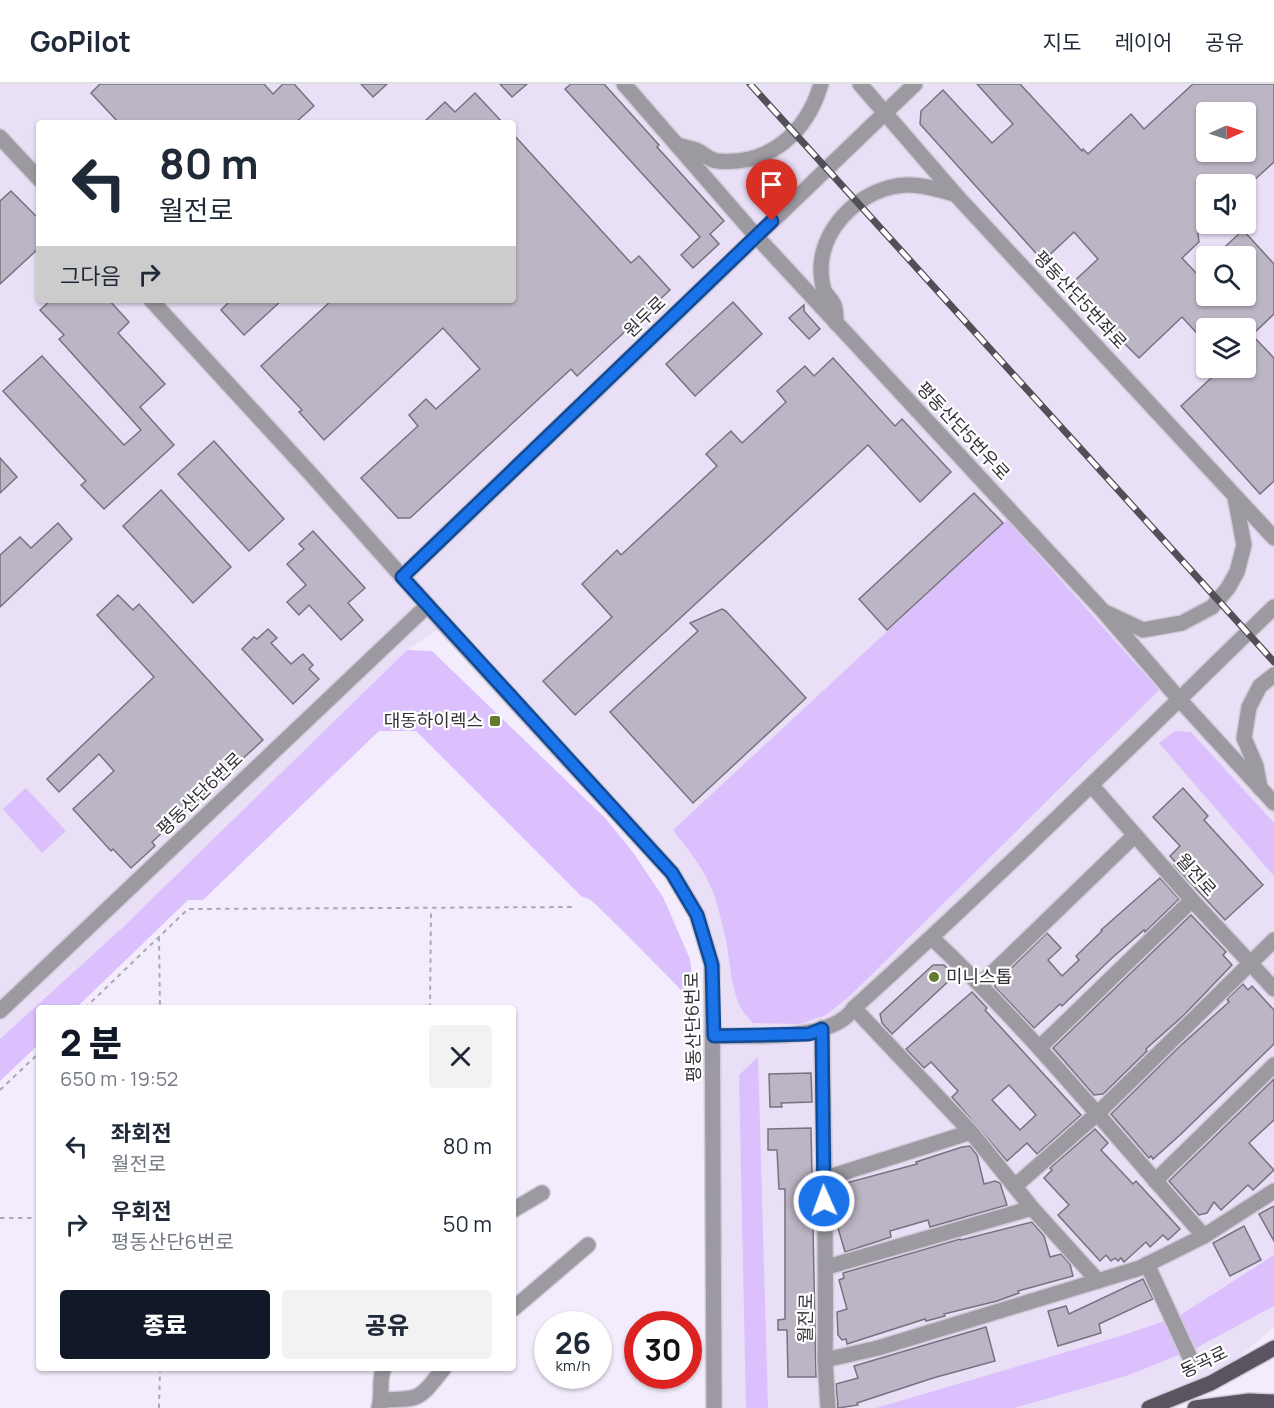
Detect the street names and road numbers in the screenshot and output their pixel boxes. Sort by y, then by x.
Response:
street label: 평동산단5번좌로 [1029,245,1133,354]
street label: 원두로 [618,290,671,342]
street label: 평동산단5번우로 [912,376,1016,485]
street label: 평동산단6번로 [151,746,247,840]
street label: 월전로 [1171,848,1222,901]
street label: 평동산단6번로 [679,972,705,1082]
street label: 월전로 [793,1293,817,1343]
street label: 동곡로 [1176,1339,1231,1383]

